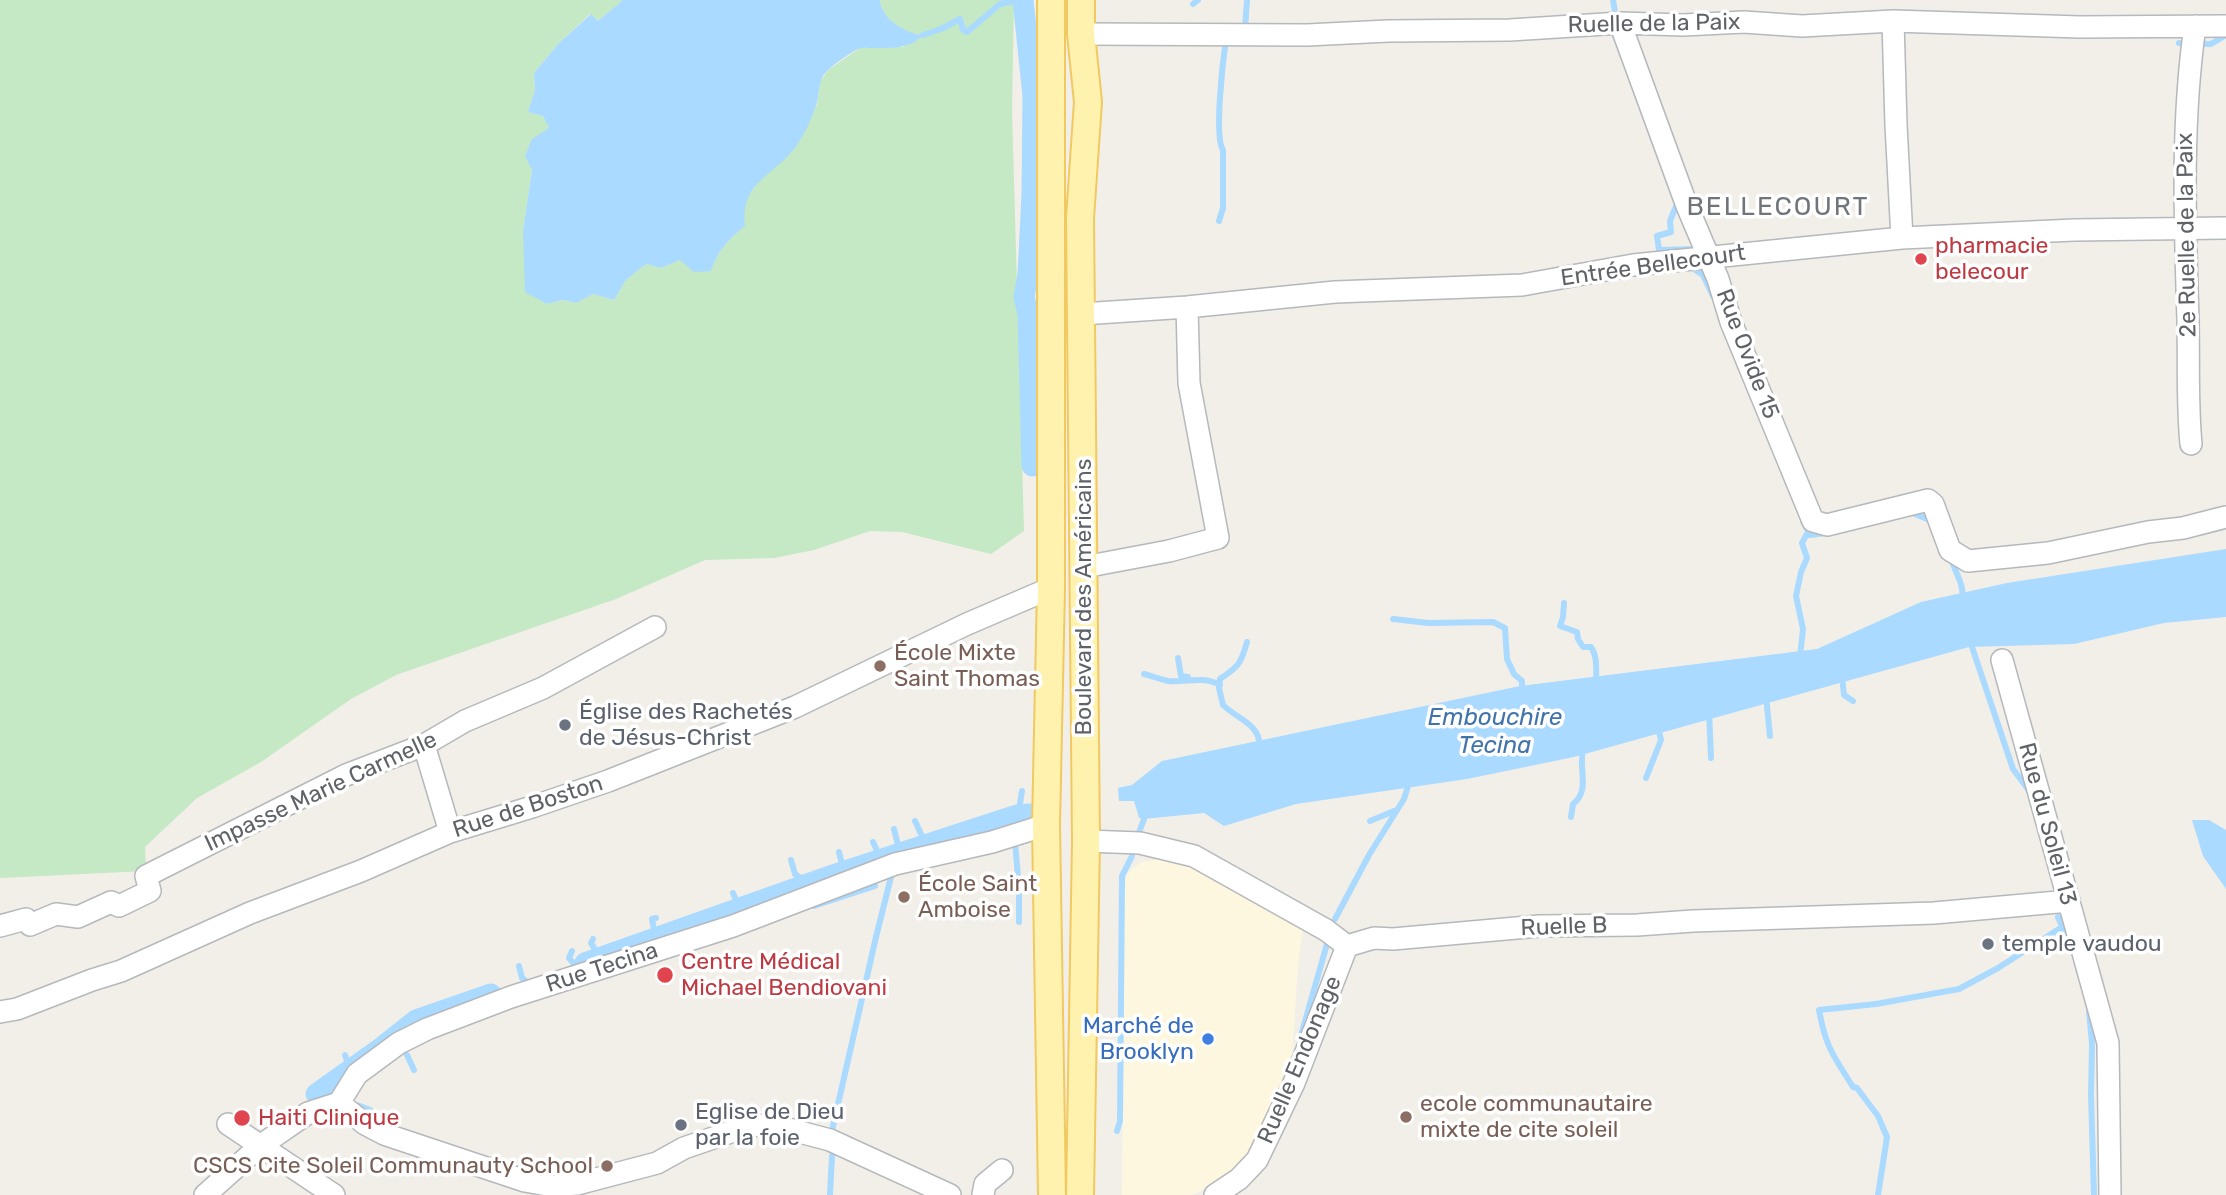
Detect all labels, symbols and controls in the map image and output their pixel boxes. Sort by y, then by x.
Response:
street label: Ruelle de la Paix [1567,9,1741,39]
street label: 2e Ruelle de la Paix [2171,132,2203,338]
district label: BELLECOURT [1688,191,1868,223]
place label: pharmacie belecour [1935,232,2048,286]
street label: Entrée Bellecourt [1559,239,1747,293]
marker: pharmacie belecour [1913,251,1929,267]
street label: Rue Ovide 15 [1710,285,1784,423]
street label: Boulevard des Américains [1070,459,1098,735]
place label: École Mixte Saint Thomas [894,639,1040,693]
marker: École Mixte Saint Thomas [872,658,888,674]
place label: Église des Rachetés de Jésus-Christ [579,698,793,752]
water label: Embouchire Tecina [1428,704,1562,760]
marker: Église des Rachetés de Jésus-Christ [557,717,573,733]
street label: Impasse Marie Carmelle [201,726,441,858]
street label: Rue du Soleil 13 [2012,740,2082,908]
street label: Rue de Boston [450,770,606,844]
place label: École Saint Amboise [918,870,1037,924]
marker: École Saint Amboise [896,889,912,905]
street label: Ruelle B [1520,912,1608,942]
place label: temple vaudou [2002,930,2162,958]
marker: temple vaudou [1980,936,1996,952]
street label: Rue Tecina [542,937,662,999]
place label: Centre Médical Michael Bendiovani [681,948,887,1002]
marker: Centre Médical Michael Bendiovani [655,965,675,985]
street label: Ruelle Endonage [1252,972,1348,1148]
place label: Marché de Brooklyn [1083,1012,1194,1066]
marker: Marché de Brooklyn [1200,1031,1216,1047]
place label: ecole communautaire mixte de cite soleil [1420,1090,1653,1144]
place label: Eglise de Dieu par la foie [695,1098,844,1152]
place label: Haiti Clinique [258,1104,399,1132]
marker: Haiti Clinique [232,1108,252,1128]
marker: ecole communautaire mixte de cite soleil [1398,1109,1414,1125]
marker: Eglise de Dieu par la foie [673,1117,689,1133]
place label: CSCS Cite Soleil Communauty School [193,1152,593,1180]
marker: CSCS Cite Soleil Communauty School [599,1158,615,1174]

